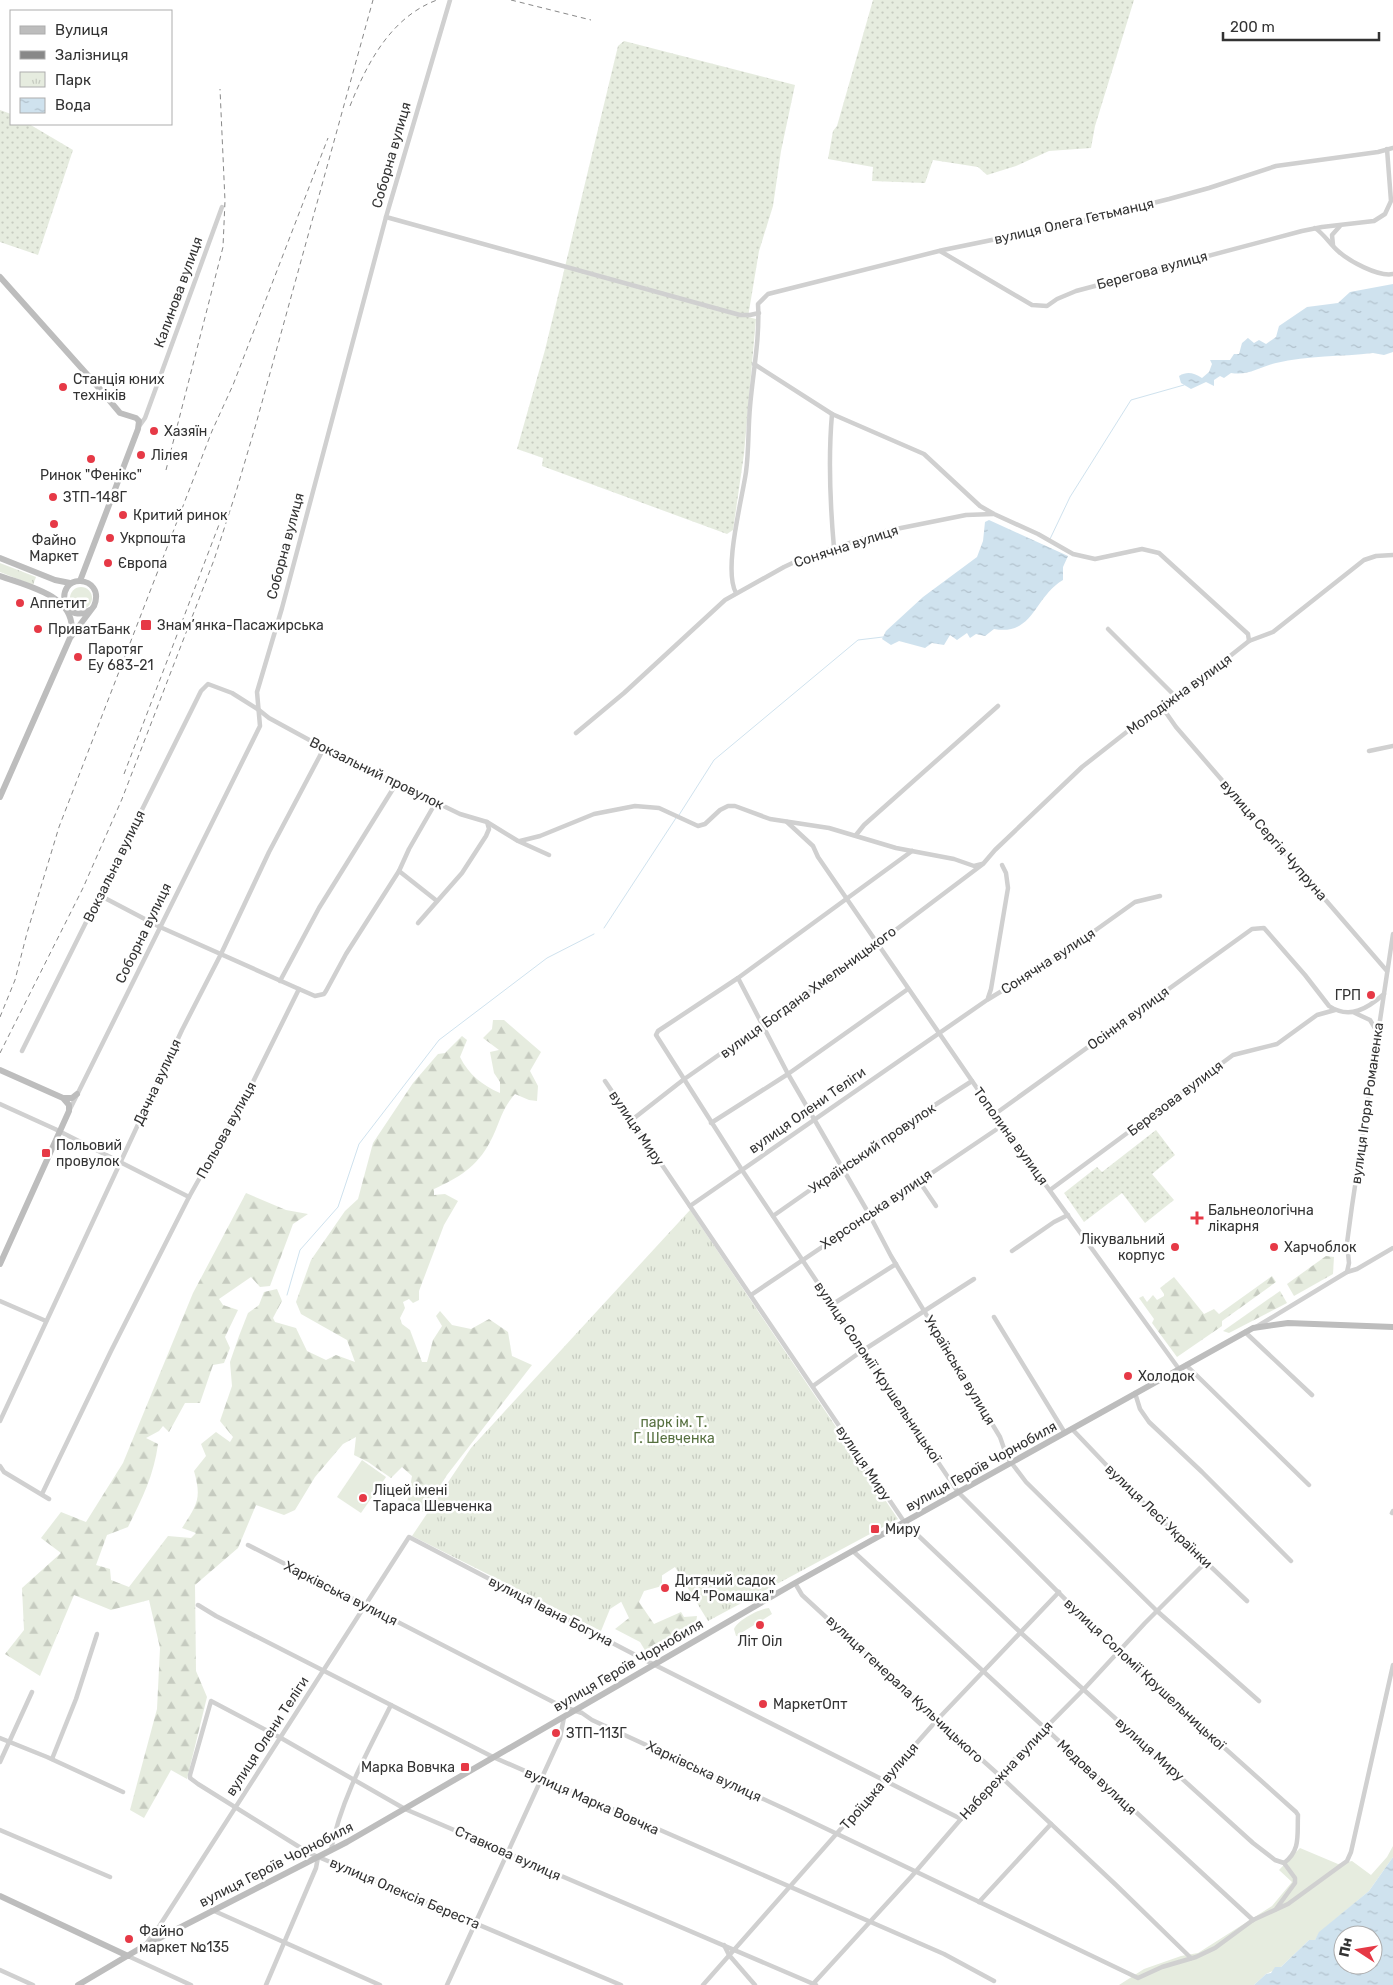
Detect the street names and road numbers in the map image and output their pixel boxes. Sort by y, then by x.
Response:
street label: Соборна вулиця [368,100,415,210]
street label: вулиця Олега Гетьманця [993,195,1156,248]
street label: Калинова вулиця [150,234,206,350]
street label: Берегова вулиця [1095,248,1209,293]
street label: Соборна вулиця [263,491,308,601]
street label: Сонячна вулиця [792,522,901,571]
street label: Молодіжна вулиця [1123,651,1235,738]
street label: Вокзальний провулок [307,734,447,814]
street label: вулиця Сергія Чупруна [1217,776,1331,904]
street label: Вокзальна вулиця [80,807,149,925]
street label: Соборна вулиця [112,880,175,986]
street label: вулиця Богдана Хмельницького [717,923,900,1062]
street label: Сонячна вулиця [998,925,1099,998]
street label: Осіння вулиця [1084,983,1172,1054]
street label: вулиця Ігоря Романенка [1348,1021,1387,1185]
street label: Дачна вулиця [130,1036,185,1128]
street label: Березова вулиця [1124,1057,1226,1140]
street label: вулиця Олени Теліги [745,1064,869,1157]
street label: Польова вулиця [193,1079,260,1182]
street label: Тополина вулиця [969,1084,1052,1188]
street label: вулиця Миру [605,1088,668,1169]
street label: Український провулок [806,1099,939,1197]
street label: Херсонська вулиця [817,1166,935,1253]
street label: вулиця Соломії Крушельницької [811,1279,945,1466]
street label: Українська вулиця [920,1312,999,1428]
street label: вулиця Героїв Чорнобиля [903,1418,1060,1515]
street label: вулиця Миру [832,1423,895,1504]
street label: вулиця Лесі Українки [1101,1461,1216,1572]
street label: Харківська вулиця [281,1557,400,1629]
street label: вулиця Івана Богуна [486,1573,616,1650]
street label: вулиця Соломії Крушельницької [1060,1595,1229,1754]
street label: вулиця генерала Кульчицького [823,1612,987,1767]
street label: вулиця Героїв Чорнобиля [550,1615,706,1715]
street label: вулиця Олени Теліги [222,1673,312,1799]
street label: вулиця Миру [1112,1714,1188,1785]
street label: Набережна вулиця [956,1717,1056,1823]
street label: Медова вулиця [1053,1736,1140,1819]
street label: Харківська вулиця [644,1737,764,1806]
street label: Троїцька вулиця [837,1739,922,1834]
street label: вулиця Марка Вовчка [522,1764,662,1839]
street label: вулиця Героїв Чорнобиля [196,1818,356,1911]
street label: Ставкова вулиця [452,1822,563,1884]
street label: вулиця Олексія Береста [327,1854,483,1933]

